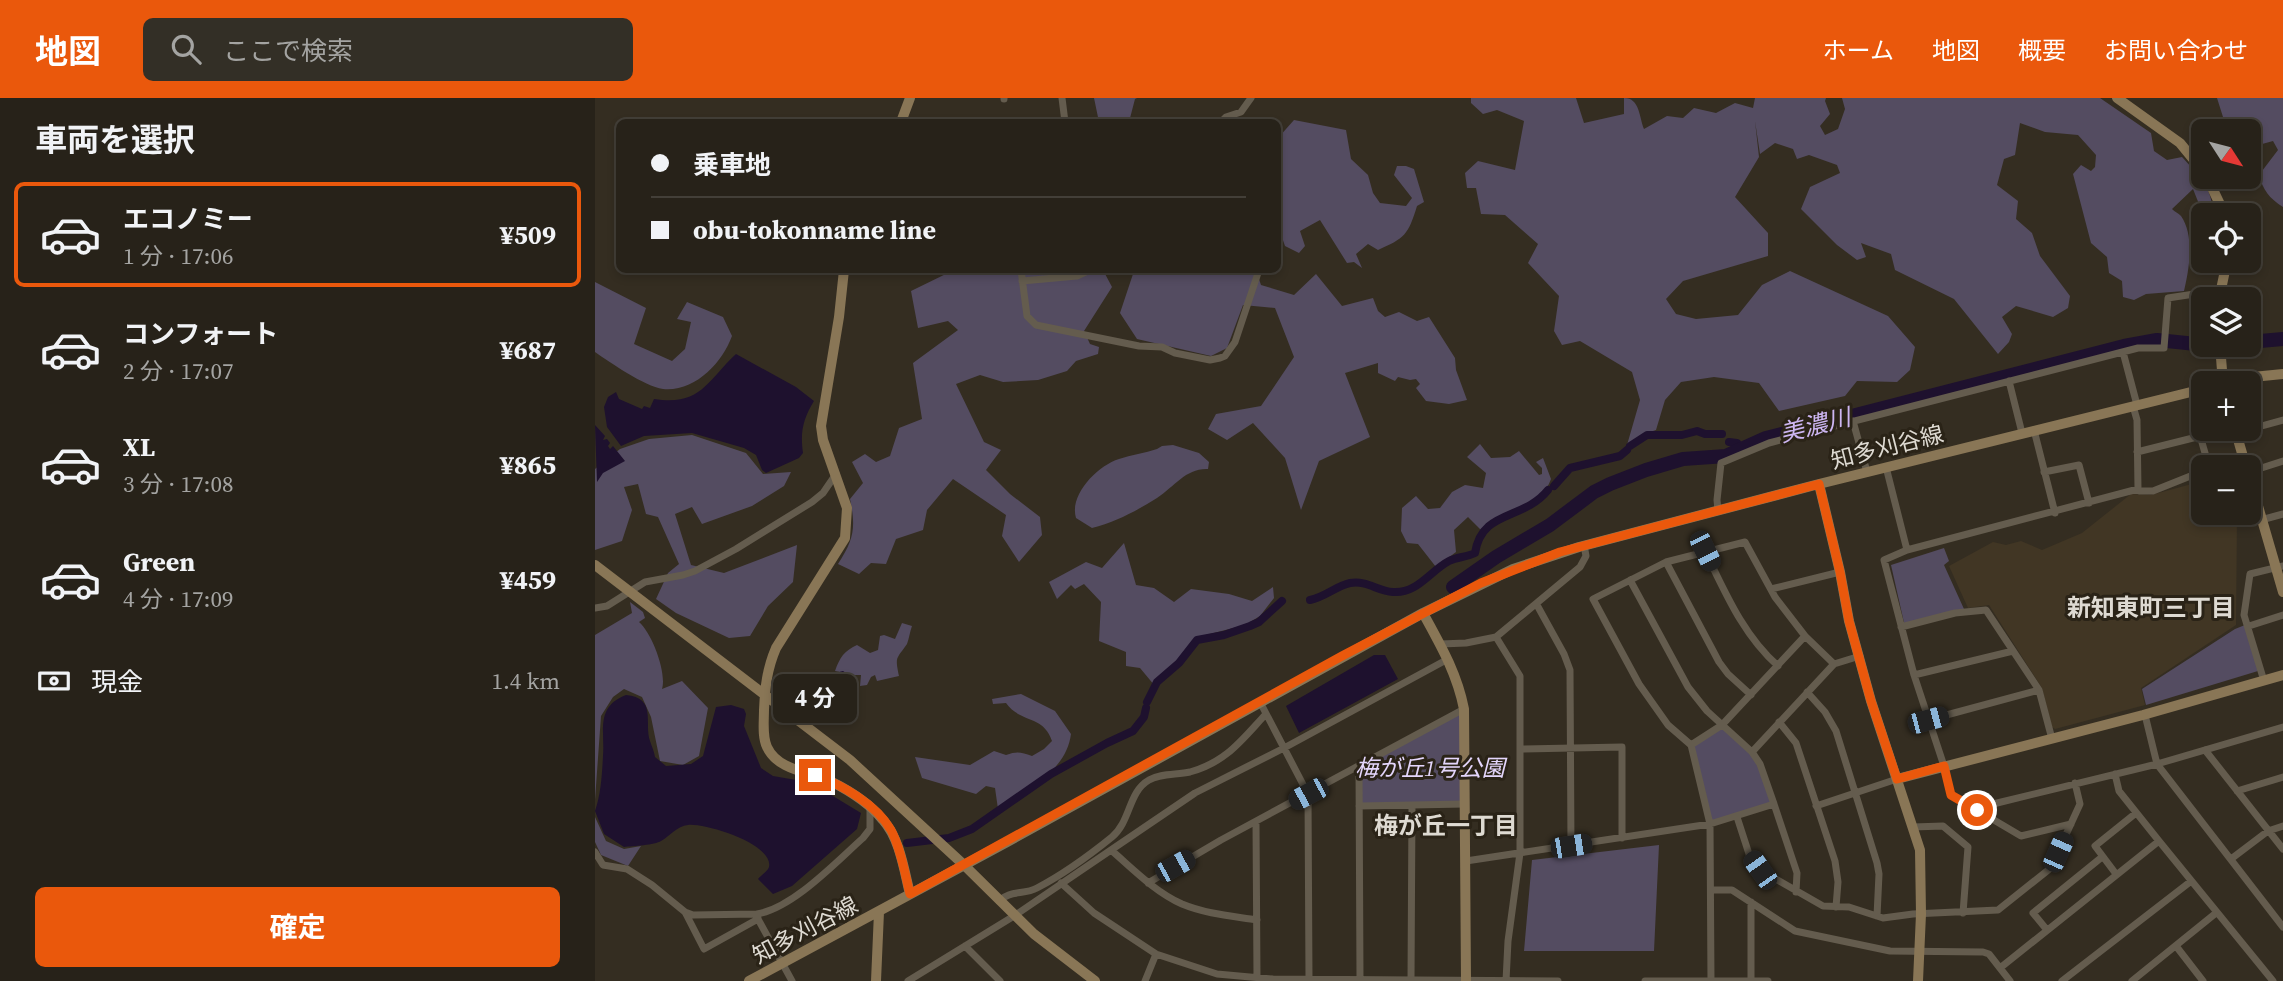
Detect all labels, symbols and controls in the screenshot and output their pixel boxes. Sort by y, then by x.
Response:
search box [143,18,633,81]
text: 地図 [35,29,101,74]
icon: search [167,30,205,68]
text: ここで検索 [223,33,353,69]
text: ホーム [1823,34,1894,67]
text: 地図 [1932,34,1980,67]
text: 概要 [2018,34,2066,67]
text: お問い合わせ [2104,34,2248,67]
text: 車両を選択 [35,118,195,162]
north arrow [2191,119,2261,189]
map controls [2191,119,2261,525]
text: 乗車地 [693,147,771,183]
text: エコノミー [123,201,253,237]
icon: car [39,203,102,266]
button: locate [2191,203,2261,273]
text: obu-tokonname line [693,212,936,248]
text: ¥509 [500,217,556,253]
text: 1 分 · 17:06 [123,240,233,272]
button: layers [2191,287,2261,357]
text: コンフォート [123,316,278,352]
icon: car [39,318,102,381]
text: ¥687 [500,332,556,368]
text: 2 分 · 17:07 [123,355,233,387]
button: + [2191,371,2261,441]
water label: 美濃川 [1776,400,1857,450]
street label: 知多刈谷線 [1827,418,1947,476]
text: XL [123,429,155,465]
icon: car [39,433,102,496]
text: ¥865 [500,447,556,483]
button: − [2191,455,2261,525]
text: 3 分 · 17:08 [123,468,233,500]
car [1687,528,1724,574]
text: Green [123,544,195,580]
icon: car [39,548,102,611]
text: ¥459 [500,562,556,598]
text: 4 分 · 17:09 [123,583,233,615]
district label: 新知東町三丁目 [2067,591,2235,624]
icon: cash [35,662,73,700]
text: 現金 [91,664,143,700]
text: 1.4 km [491,665,560,697]
callout: 4 分 [773,674,857,722]
text: 4 分 [795,682,835,714]
car [1905,704,1952,736]
park label: 梅が丘1号公園 [1355,752,1508,784]
route end [799,759,831,791]
car [1285,775,1332,813]
route start [1961,794,1993,826]
district label: 梅が丘一丁目 [1374,809,1518,842]
car [2040,829,2077,875]
car [1549,832,1594,860]
car [1152,847,1199,885]
car [1740,847,1781,893]
button: 確定 [35,887,560,967]
street label: 知多刈谷線 [747,889,863,971]

